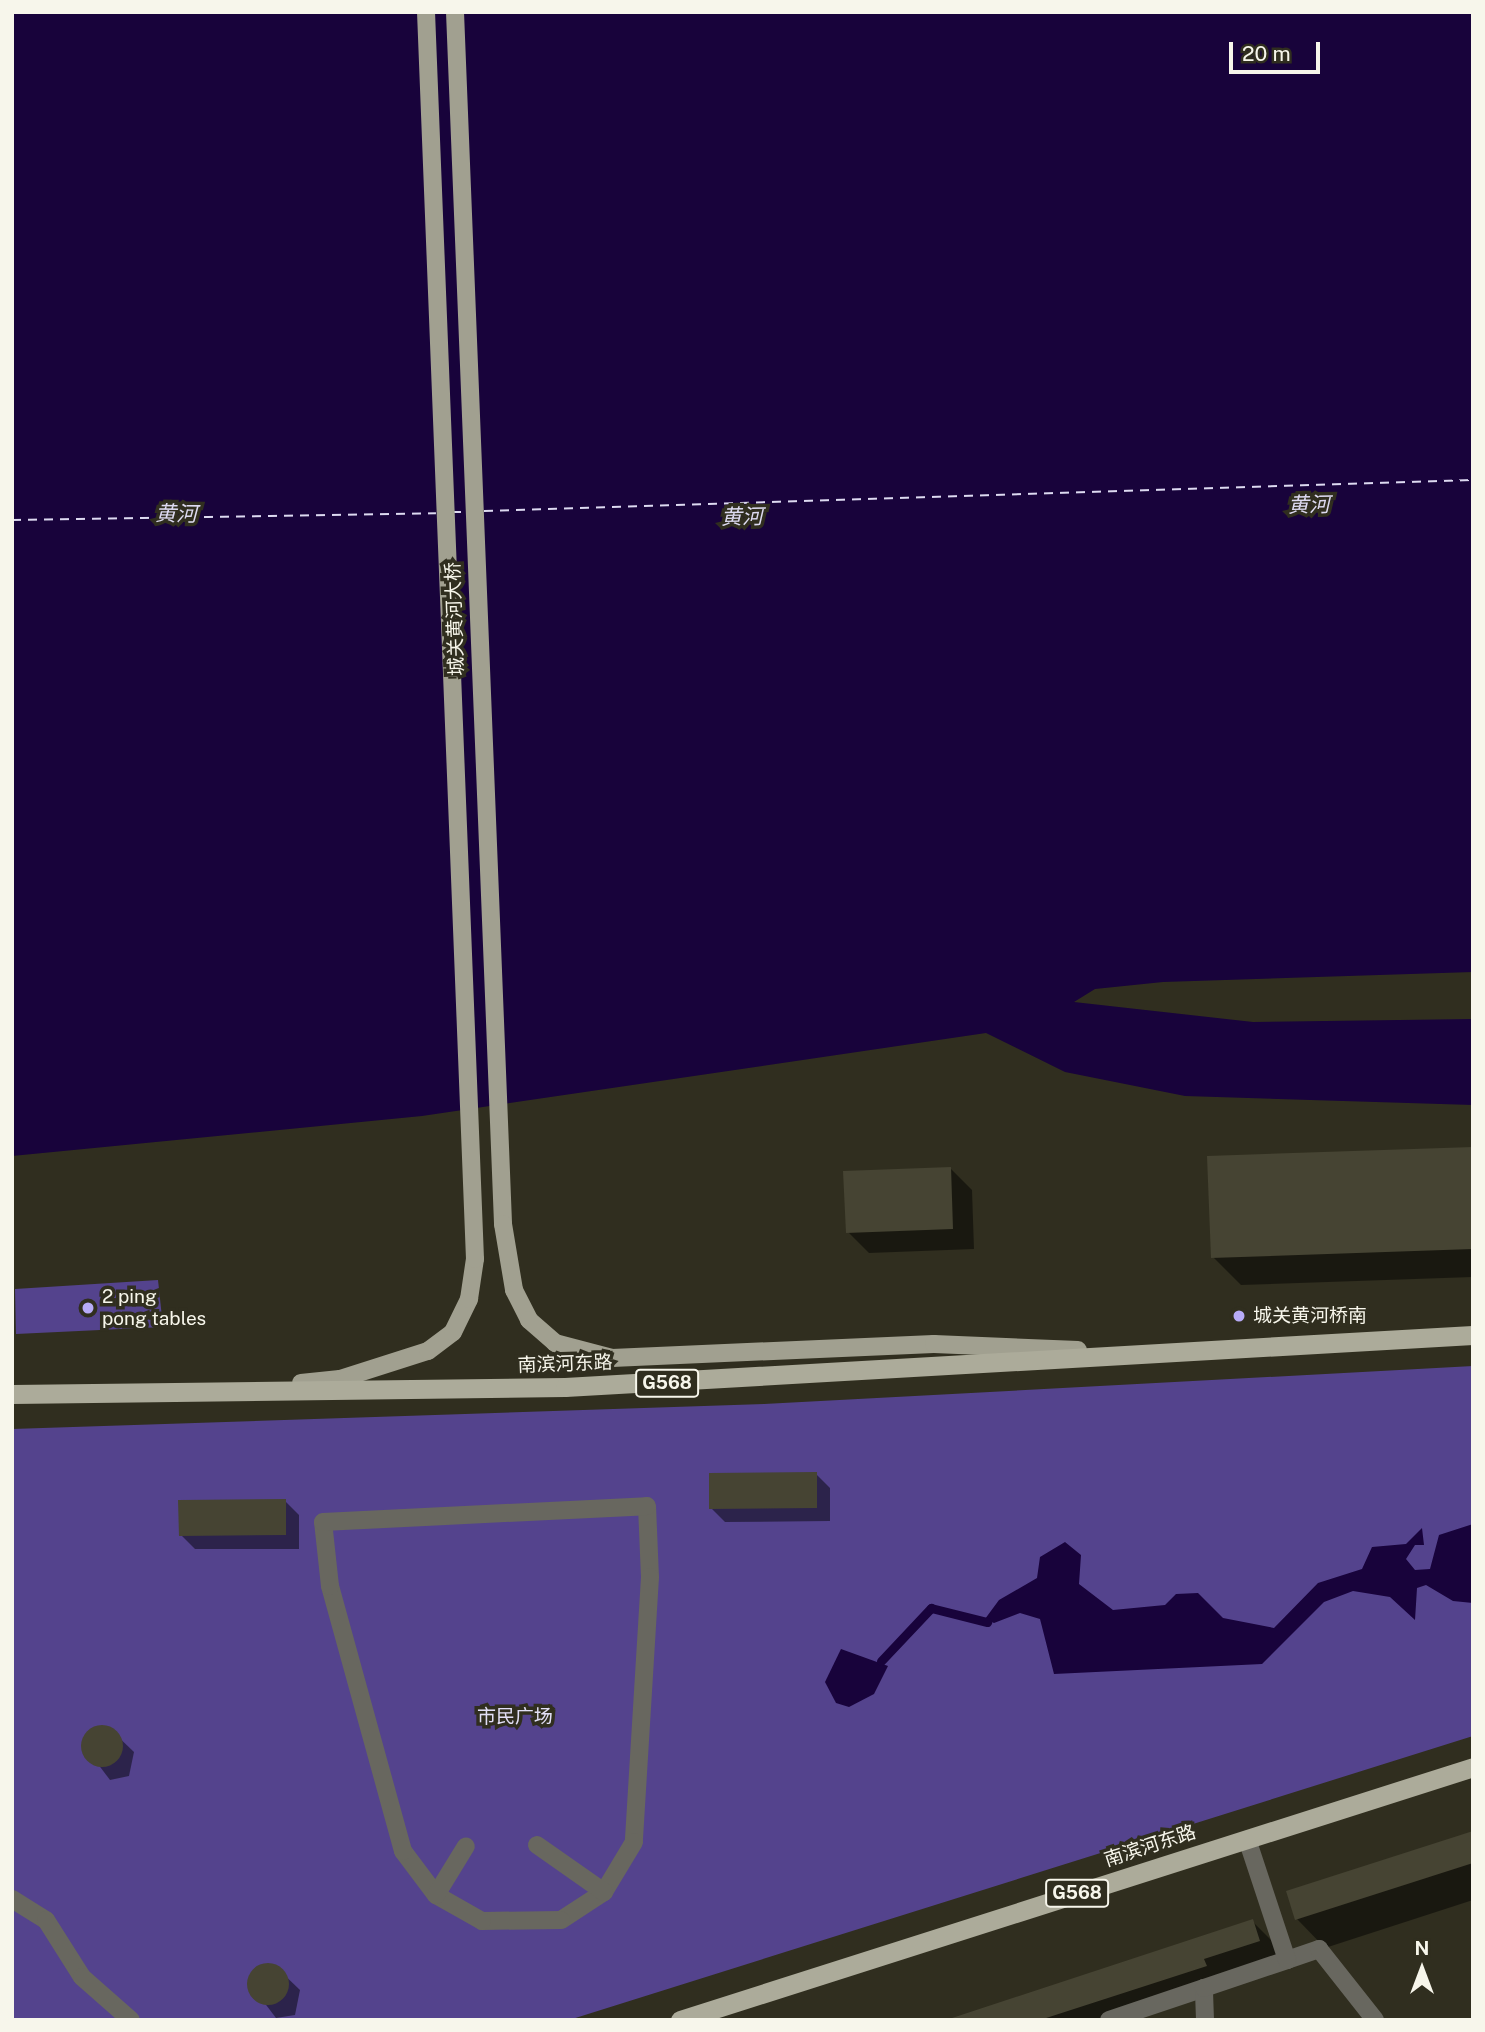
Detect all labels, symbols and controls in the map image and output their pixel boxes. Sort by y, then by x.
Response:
scale bar [1233,28,1324,72]
text: 20 m [1242,41,1291,66]
water label: 黄河 [1288,492,1330,518]
water label: 黄河 [155,501,197,527]
water label: 黄河 [721,504,763,530]
street label: 城关黄河大桥 [442,562,468,676]
place label: 2 ping pong tables [102,1286,206,1330]
marker: 2 ping pong tables [80,1300,96,1316]
place label: 城关黄河桥南 [1253,1305,1367,1327]
marker: 城关黄河桥南 [1231,1308,1247,1324]
street label: 南滨河东路 [517,1351,613,1377]
road number: G568 [634,1368,700,1398]
park label: 市民广场 [477,1706,553,1728]
street label: 南滨河东路 [1101,1820,1199,1872]
road number: G568 [1044,1879,1110,1908]
north arrow [1387,1934,1457,2004]
text: N [1415,1937,1429,1959]

